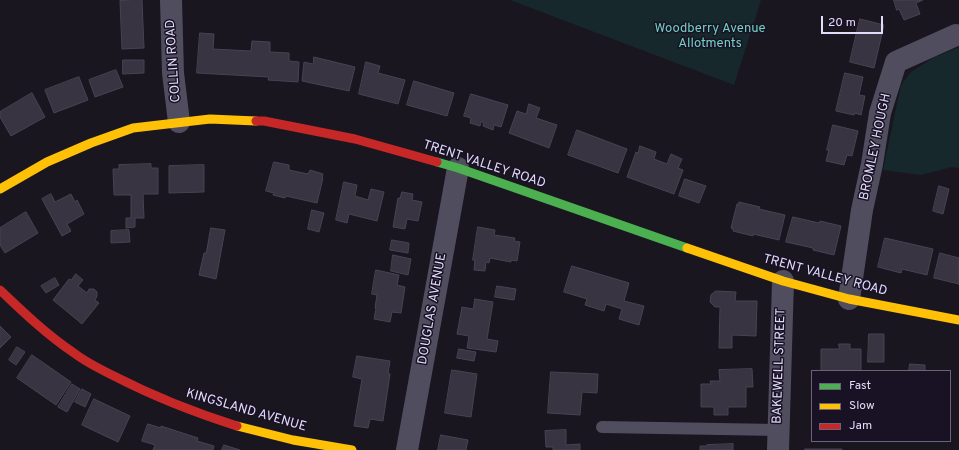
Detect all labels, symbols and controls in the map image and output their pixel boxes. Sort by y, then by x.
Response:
scale bar [823,8,885,34]
text: 20 m [828,15,856,31]
street label: COLLIN ROAD [163,19,185,103]
park label: Woodberry Avenue Allotments [654,21,766,52]
street label: BROMLEY HOUGH [857,92,895,202]
street label: TRENT VALLEY ROAD [421,138,547,192]
street label: DOUGLAS AVENUE [416,252,450,366]
street label: TRENT VALLEY ROAD [761,252,889,300]
street label: BAKEWELL STREET [770,308,790,424]
legend [811,370,951,442]
text: Fast [849,378,871,394]
street label: KINGSLAND AVENUE [184,386,308,436]
text: Slow [849,398,875,414]
text: Jam [849,418,872,434]

